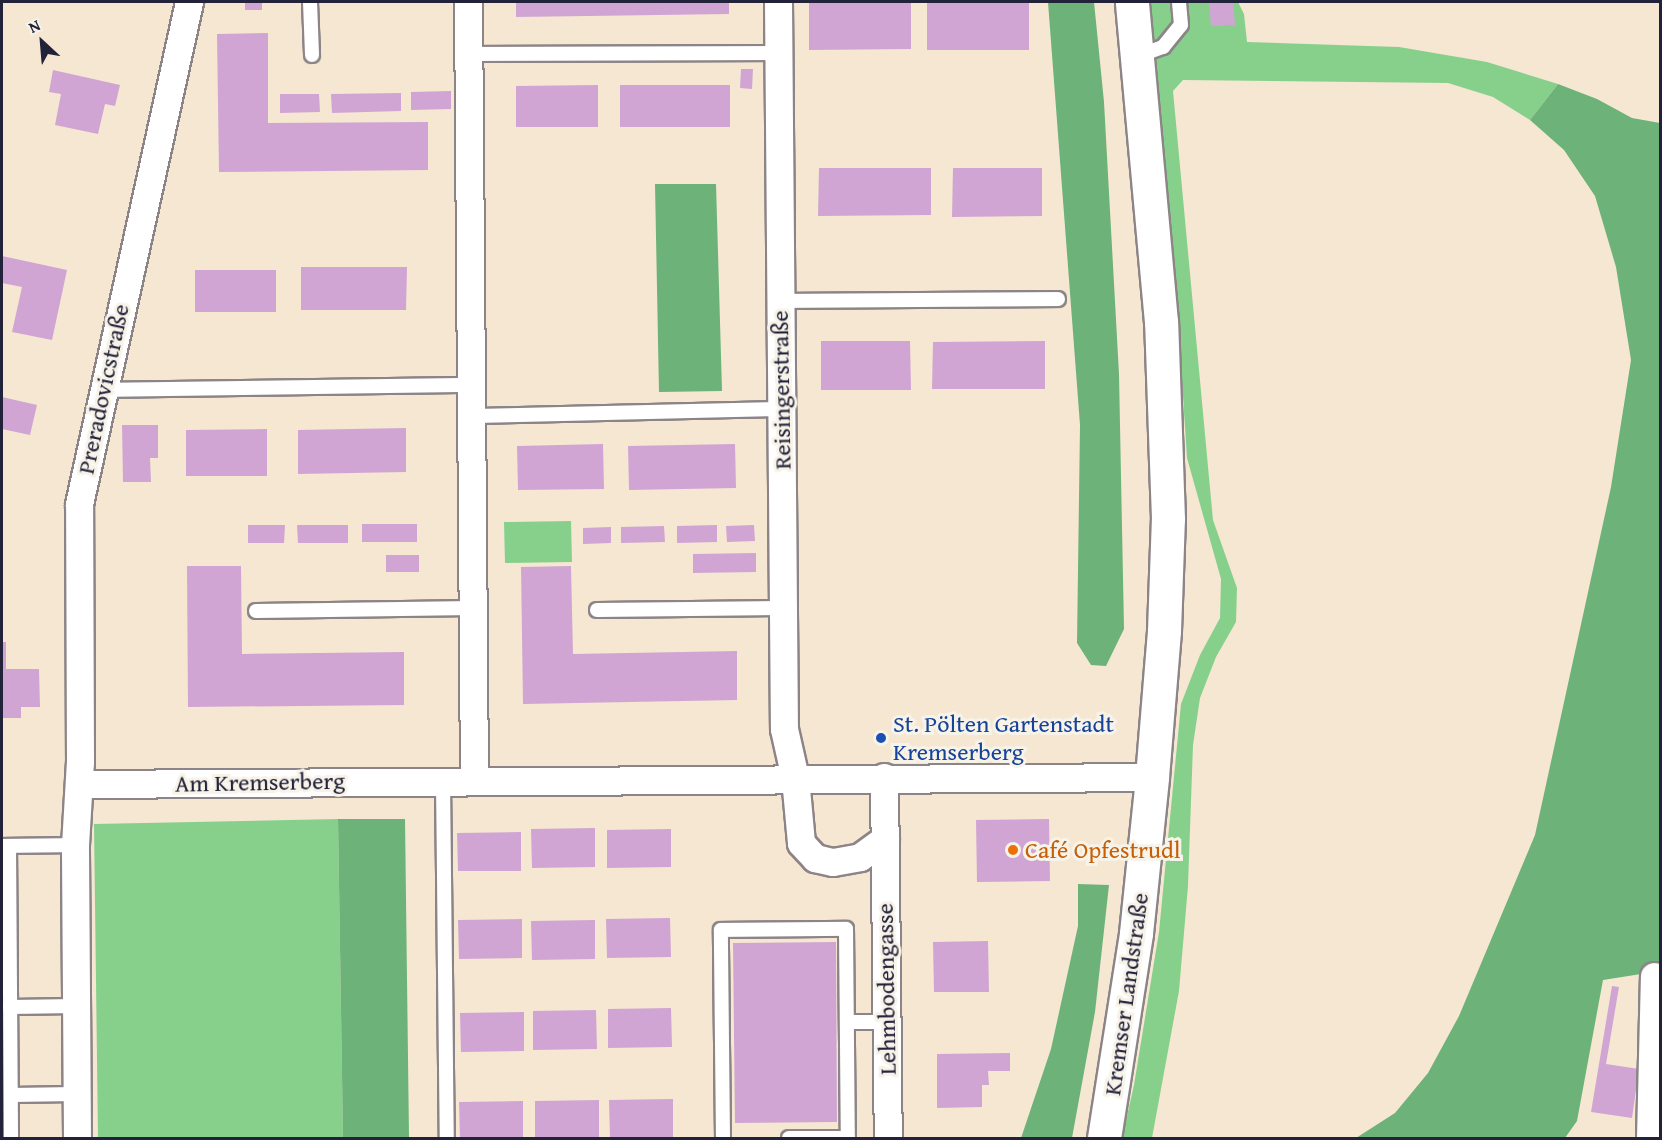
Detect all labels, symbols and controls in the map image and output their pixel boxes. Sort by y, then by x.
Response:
north arrow [12,12,72,72]
text: N [24,13,44,39]
street label: Preradovicstraße [71,301,135,477]
street label: Reisingerstraße [765,310,797,470]
place label: St. Pölten Gartenstadt Kremserberg [893,710,1114,766]
marker: St. Pölten Gartenstadt Kremserberg [874,731,888,745]
street label: Am Kremserberg [175,766,345,798]
place label: Café Opfestrudl [1025,836,1181,864]
marker: Café Opfestrudl [1006,843,1020,857]
street label: Kremser Landstraße [1098,891,1154,1097]
street label: Lehmbodengasse [870,903,902,1075]

